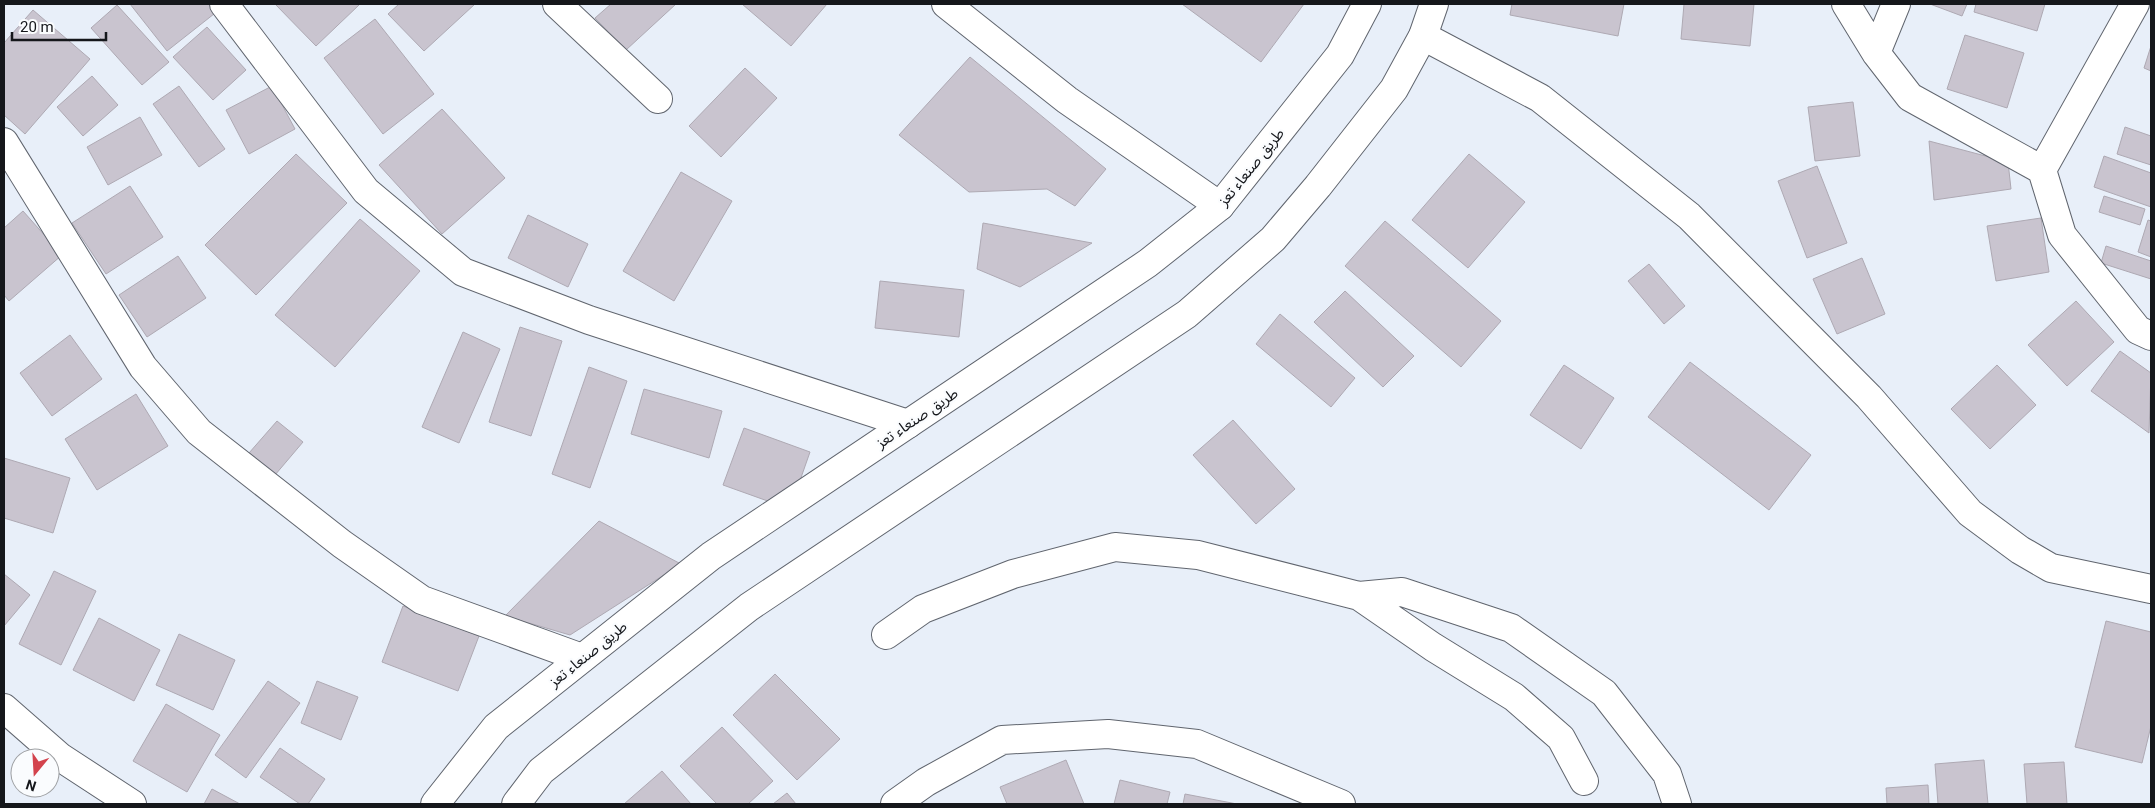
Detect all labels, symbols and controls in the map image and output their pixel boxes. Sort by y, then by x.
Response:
scale bar [12,10,106,42]
text: 20 m [20,18,54,36]
street label: طريق صنعاء تعز [1213,124,1289,211]
street label: طريق صنعاء تعز [872,384,962,453]
street label: طريق صنعاء تعز [545,617,631,692]
north arrow [10,748,60,798]
text: N [24,776,38,795]

